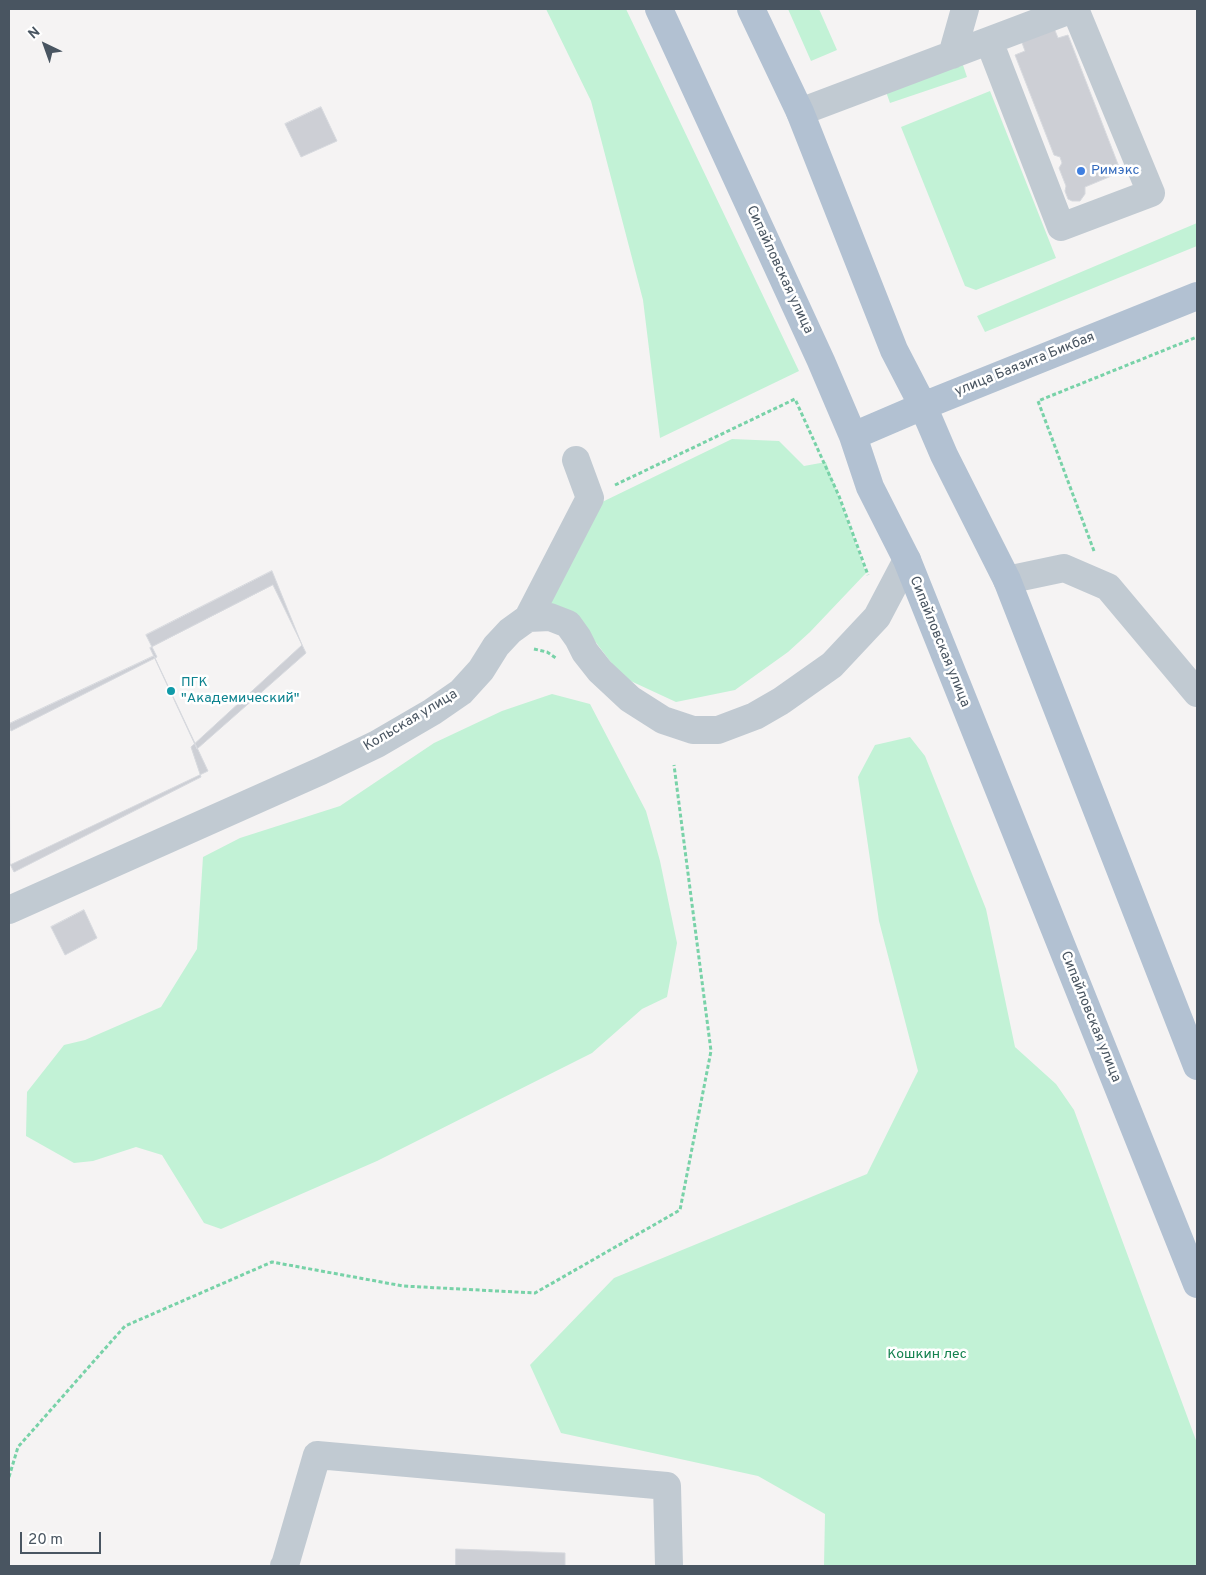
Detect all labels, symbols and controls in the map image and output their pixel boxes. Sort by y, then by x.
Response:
north arrow [20,20,70,70]
text: N [25,24,44,43]
place label: Римэкс [1091,163,1140,179]
marker: Римэкс [1075,165,1087,177]
street label: Сипайловская улица [742,203,816,337]
street label: улица Баязита Бикбая [952,329,1098,401]
street label: Сипайловская улица [905,574,973,710]
place label: ПГК "Академический" [181,675,299,708]
marker: ПГК "Академический" [165,685,177,697]
street label: Кольская улица [361,686,461,756]
street label: Сипайловская улица [1056,949,1124,1085]
park label: Кошкин лес [887,1347,967,1363]
scale bar [22,1522,104,1554]
text: 20 m [28,1531,63,1550]

